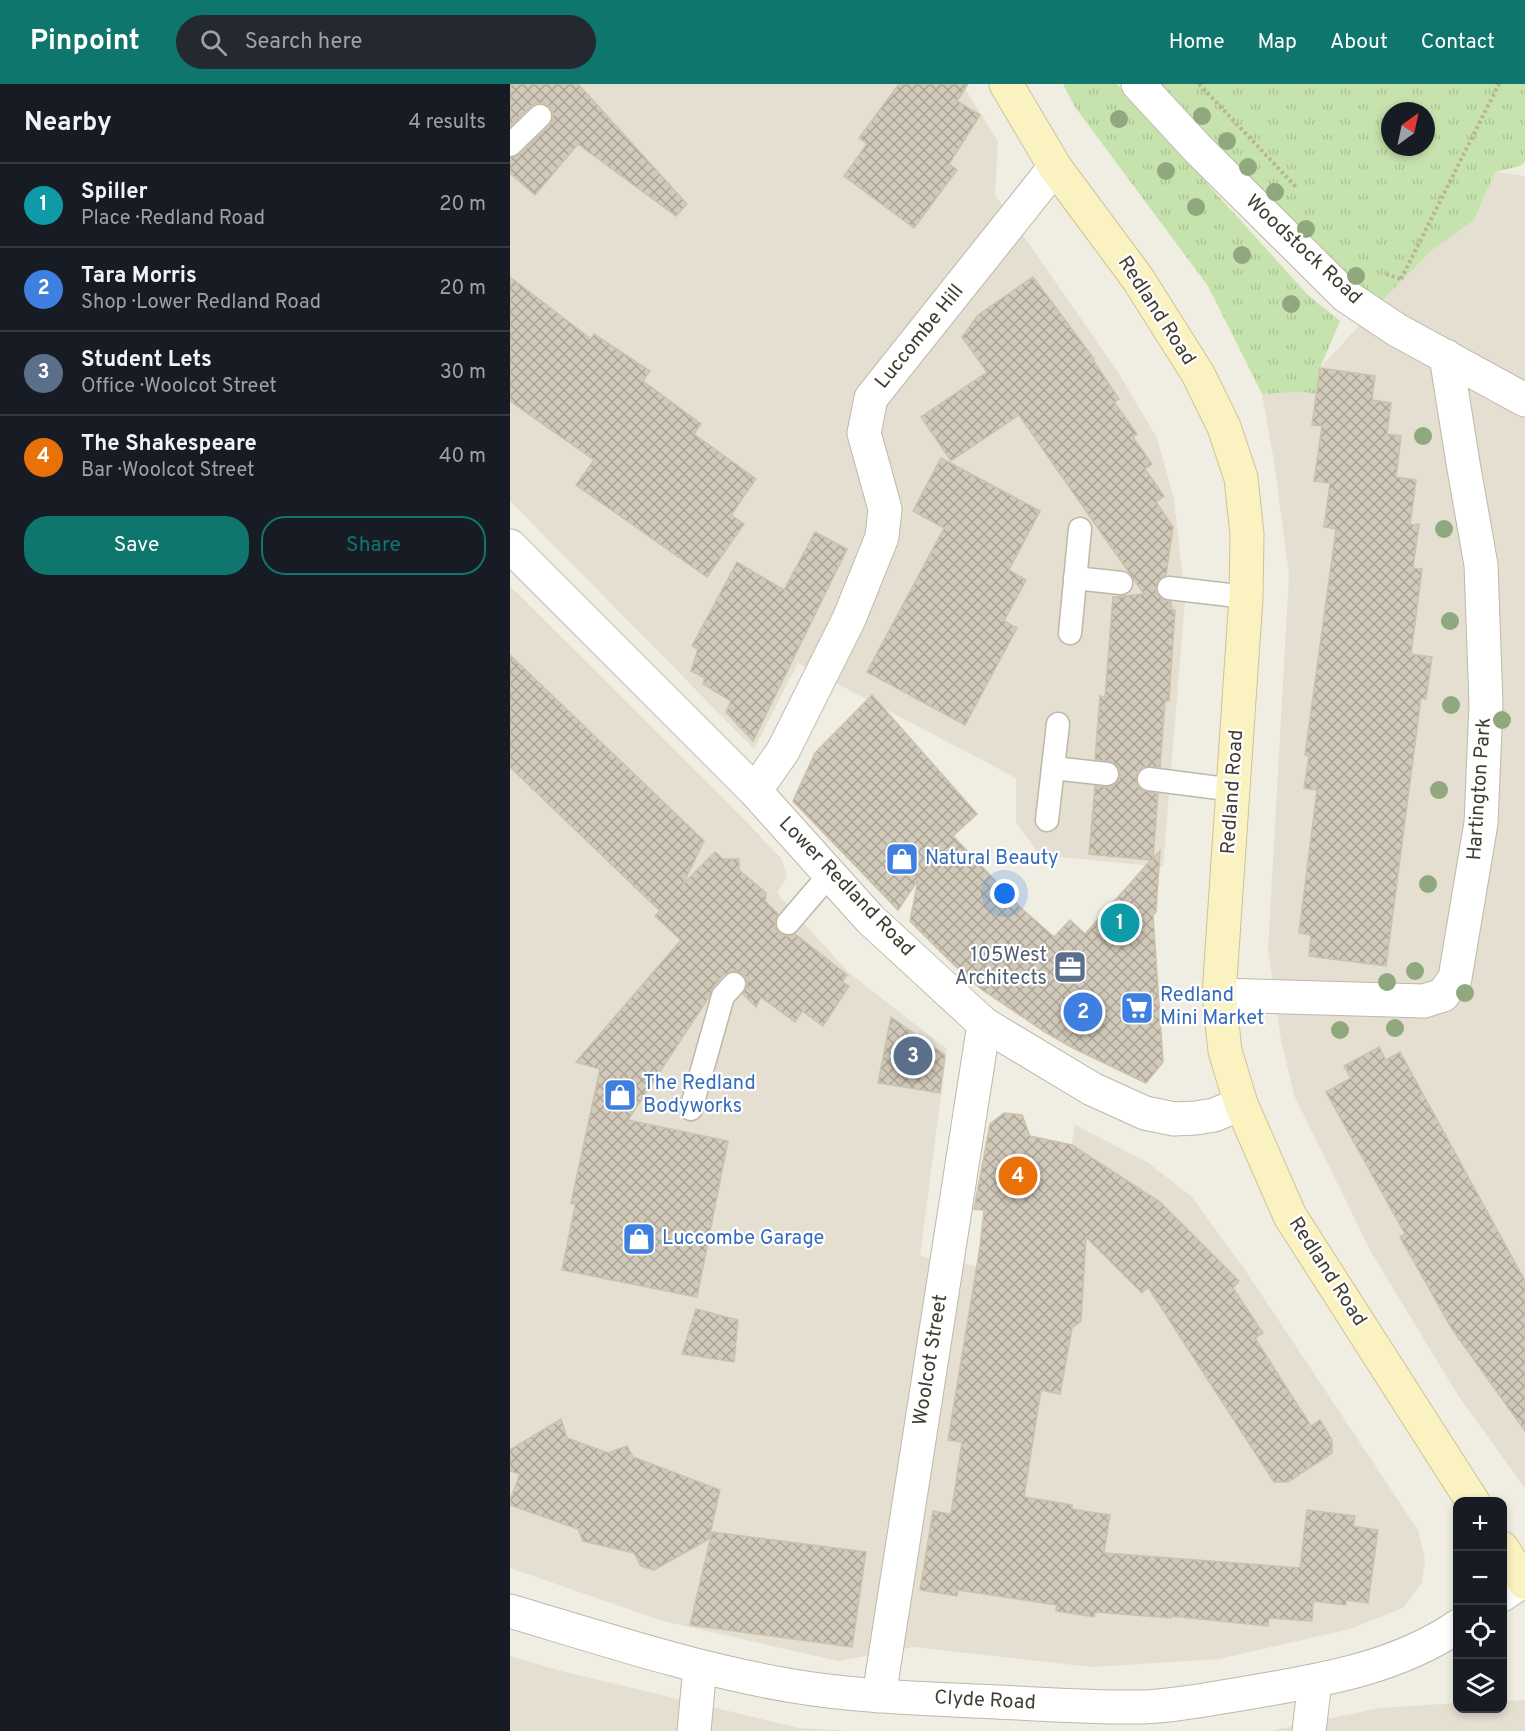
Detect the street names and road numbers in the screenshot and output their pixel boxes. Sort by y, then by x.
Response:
street label: Woodstock Road [1239,189,1367,311]
street label: Redland Road [1111,252,1201,370]
street label: Luccombe Hill [870,279,970,395]
street label: Hartington Park [1462,717,1498,861]
street label: Redland Road [1216,729,1250,855]
street label: Lower Redland Road [773,812,919,962]
street label: Redland Road [1282,1213,1372,1331]
street label: Woolcot Street [908,1292,954,1428]
street label: Clyde Road [934,1685,1036,1717]

